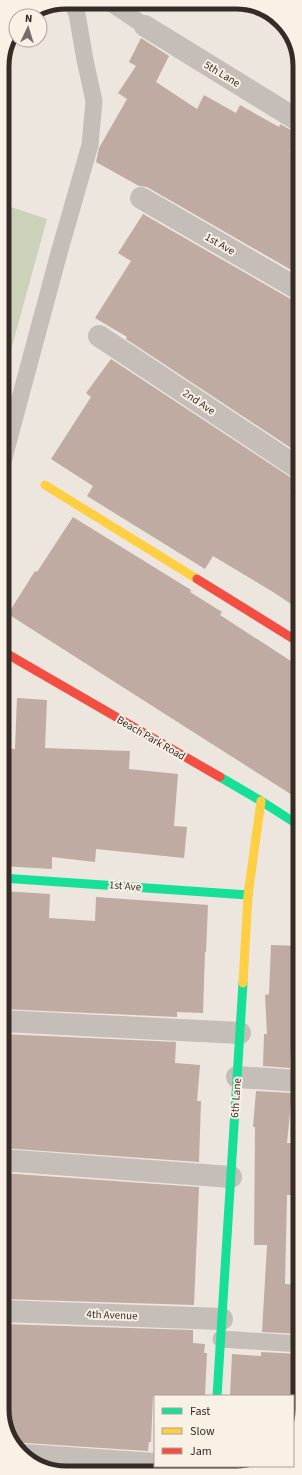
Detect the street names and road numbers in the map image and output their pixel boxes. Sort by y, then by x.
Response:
street label: 5th Lane [201,57,243,91]
street label: 1st Ave [202,229,238,259]
street label: 2nd Ave [180,386,219,419]
street label: Beach Park Road [114,712,188,764]
street label: 1st Ave [108,877,142,895]
street label: 6th Lane [227,1077,245,1118]
street label: 4th Avenue [86,1307,138,1323]

